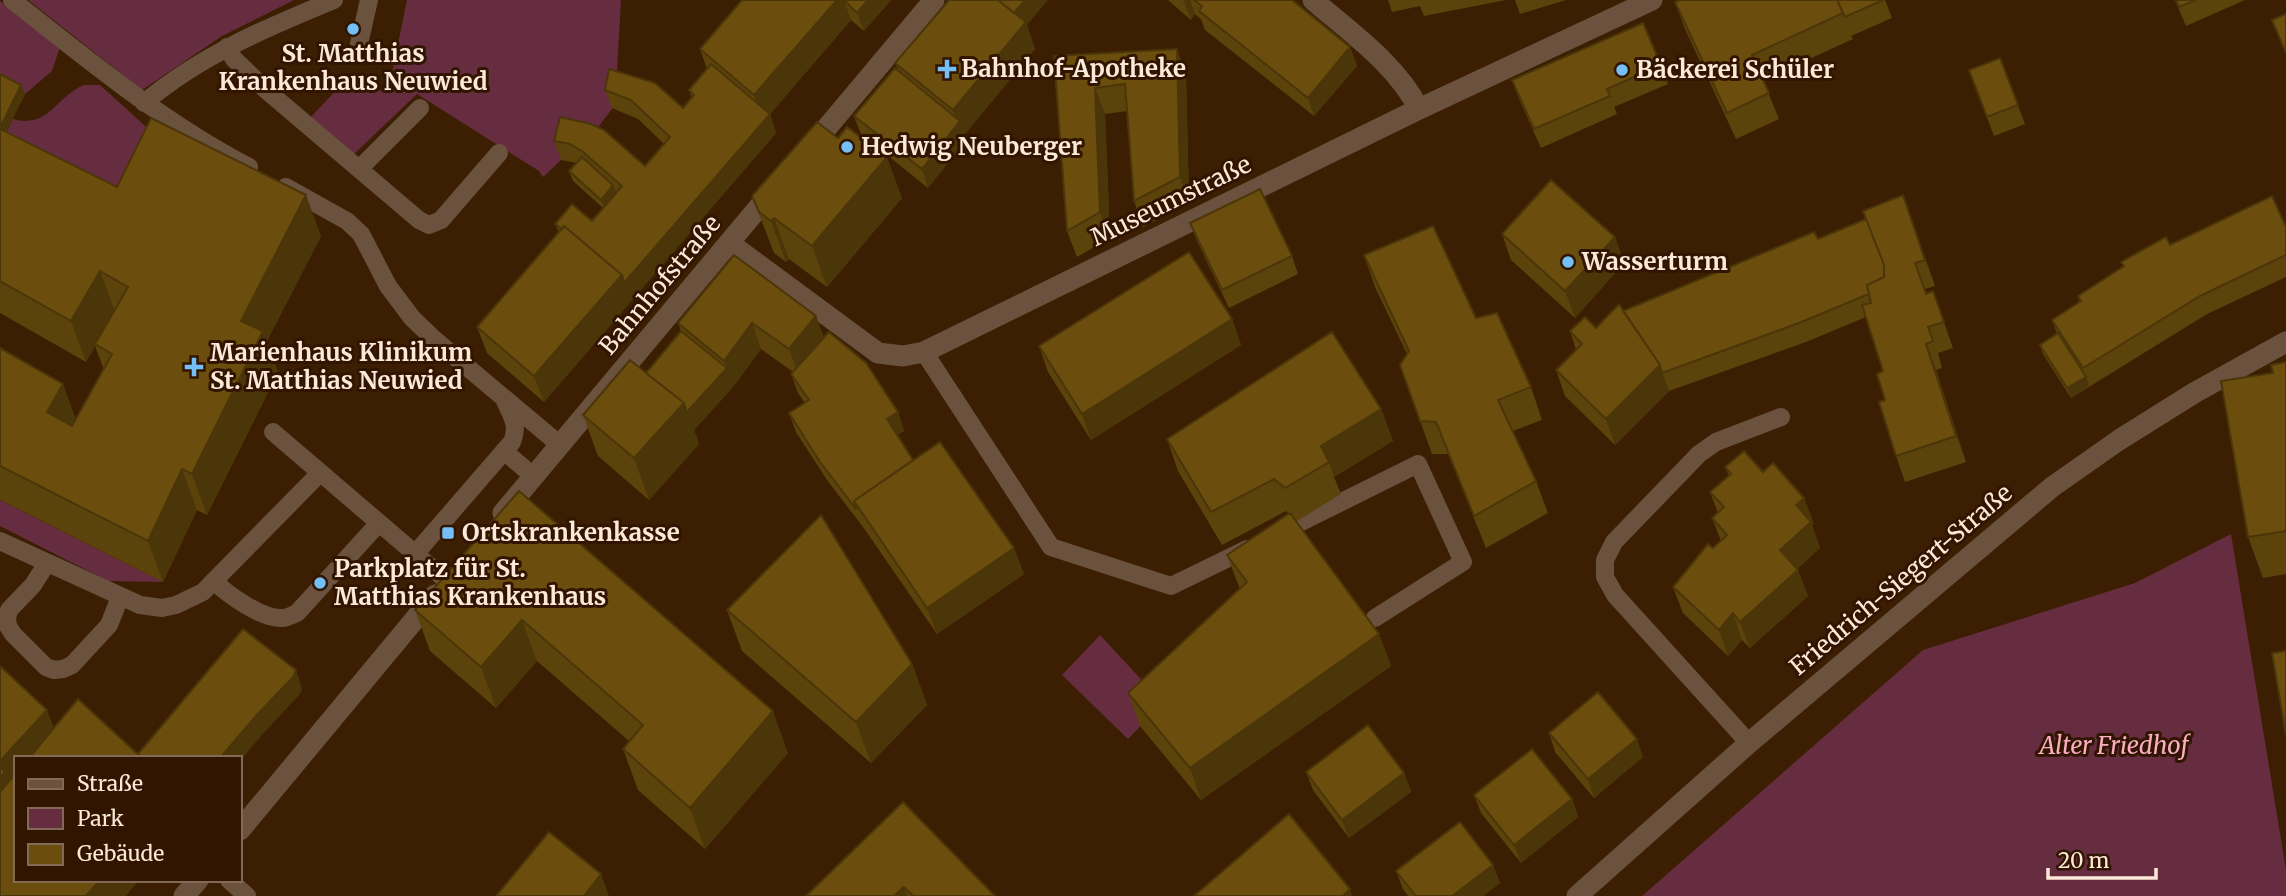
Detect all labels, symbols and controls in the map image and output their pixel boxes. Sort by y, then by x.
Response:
marker: St. Matthias Krankenhaus Neuwied [345,21,361,37]
place label: St. Matthias Krankenhaus Neuwied [219,38,488,97]
place label: Bahnhof-Apotheke [961,53,1186,84]
place label: Bäckerei Schüler [1636,54,1834,85]
marker: Bahnhof-Apotheke [939,61,955,77]
marker: Bäckerei Schüler [1614,62,1630,78]
place label: Hedwig Neuberger [861,131,1082,162]
marker: Hedwig Neuberger [839,139,855,155]
street label: Museumstraße [1086,148,1256,253]
street label: Bahnhofstraße [592,208,727,361]
place label: Wasserturm [1581,246,1728,277]
marker: Wasserturm [1560,254,1576,270]
place label: Marienhaus Klinikum St. Matthias Neuwied [210,337,472,396]
marker: Marienhaus Klinikum St. Matthias Neuwied [184,357,204,377]
street label: Friedrich-Siegert-Straße [1783,477,2018,682]
place label: Ortskrankenkasse [462,517,680,548]
marker: Ortskrankenkasse [440,525,456,541]
place label: Parkplatz für St. Matthias Krankenhaus [334,553,606,612]
marker: Parkplatz für St. Matthias Krankenhaus [312,575,328,591]
park label: Alter Friedhof [2037,730,2191,761]
legend [14,756,242,882]
text: Straße [77,770,143,797]
text: Park [77,805,124,832]
scale bar [2048,836,2156,880]
text: Gebäude [77,840,164,867]
text: 20 m [2058,847,2110,874]

